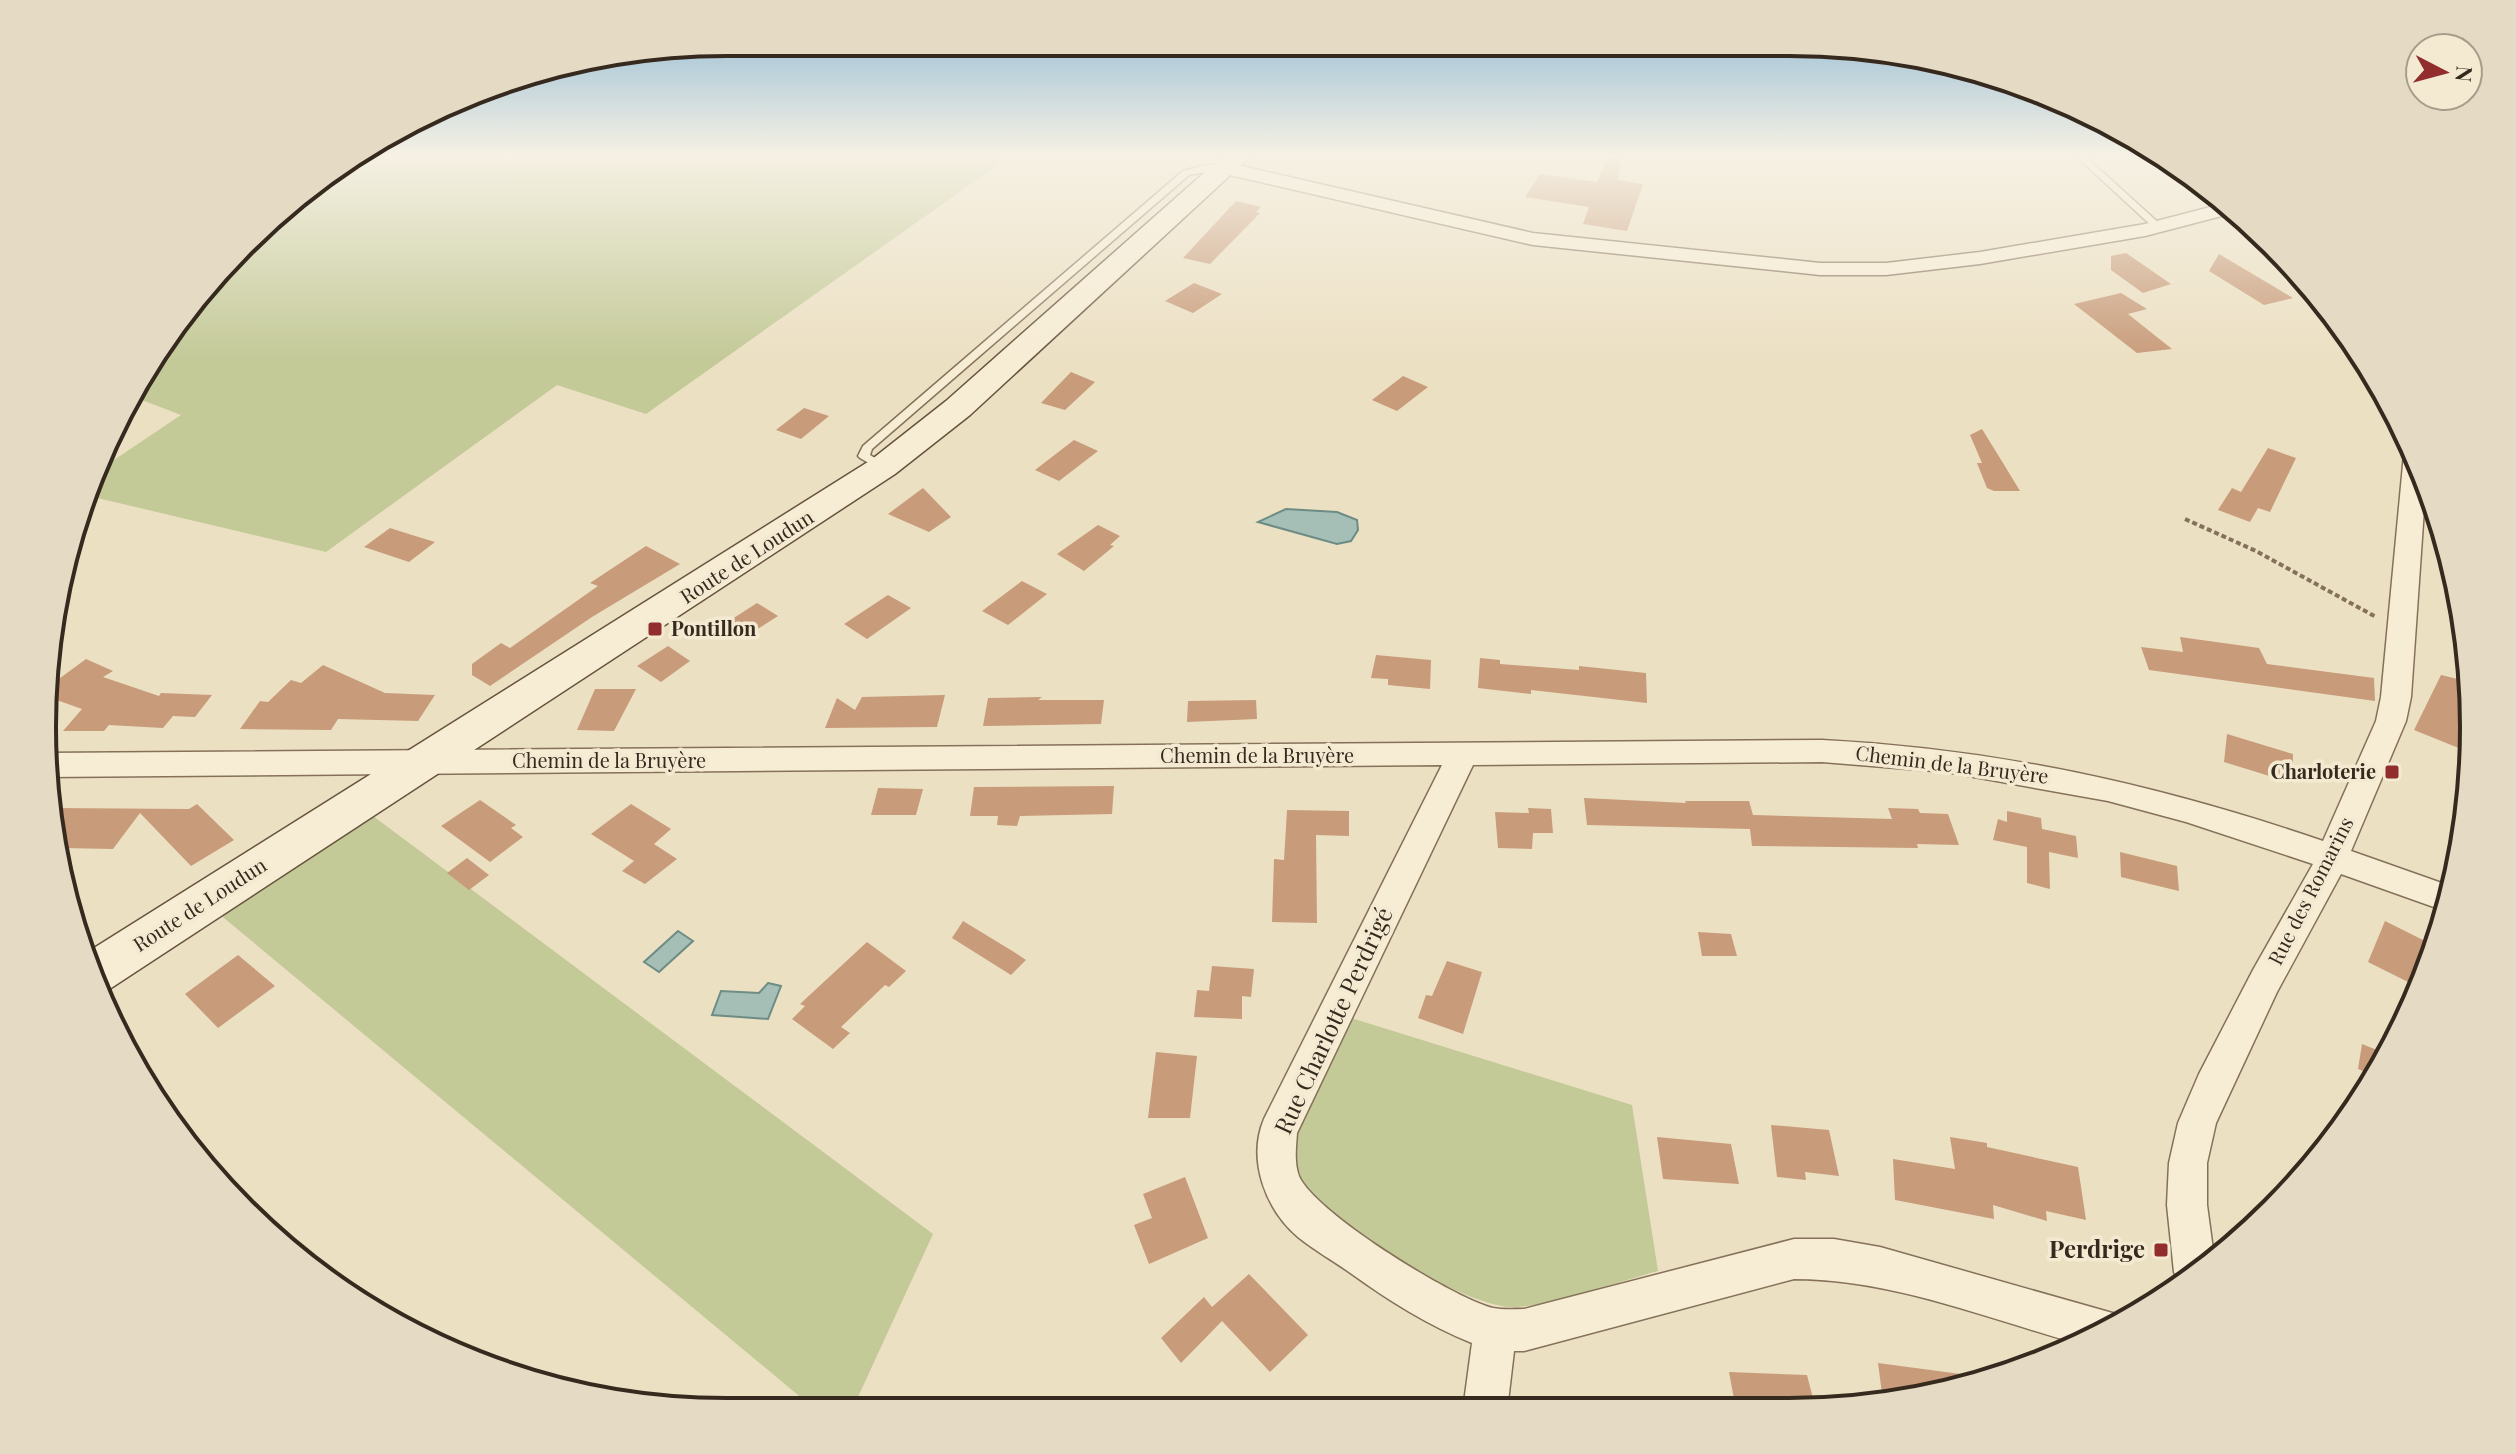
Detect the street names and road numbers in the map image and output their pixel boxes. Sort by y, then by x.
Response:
street label: Route de Loudun [674,502,818,609]
street label: Chemin de la Bruyère [1854,738,2050,789]
street label: Chemin de la Bruyère [1160,741,1354,768]
street label: Chemin de la Bruyère [512,746,706,773]
street label: Rue des Romarins [2261,812,2359,969]
street label: Route de Loudun [127,850,271,957]
street label: Rue Charlotte Perdrigé [1266,902,1399,1139]

